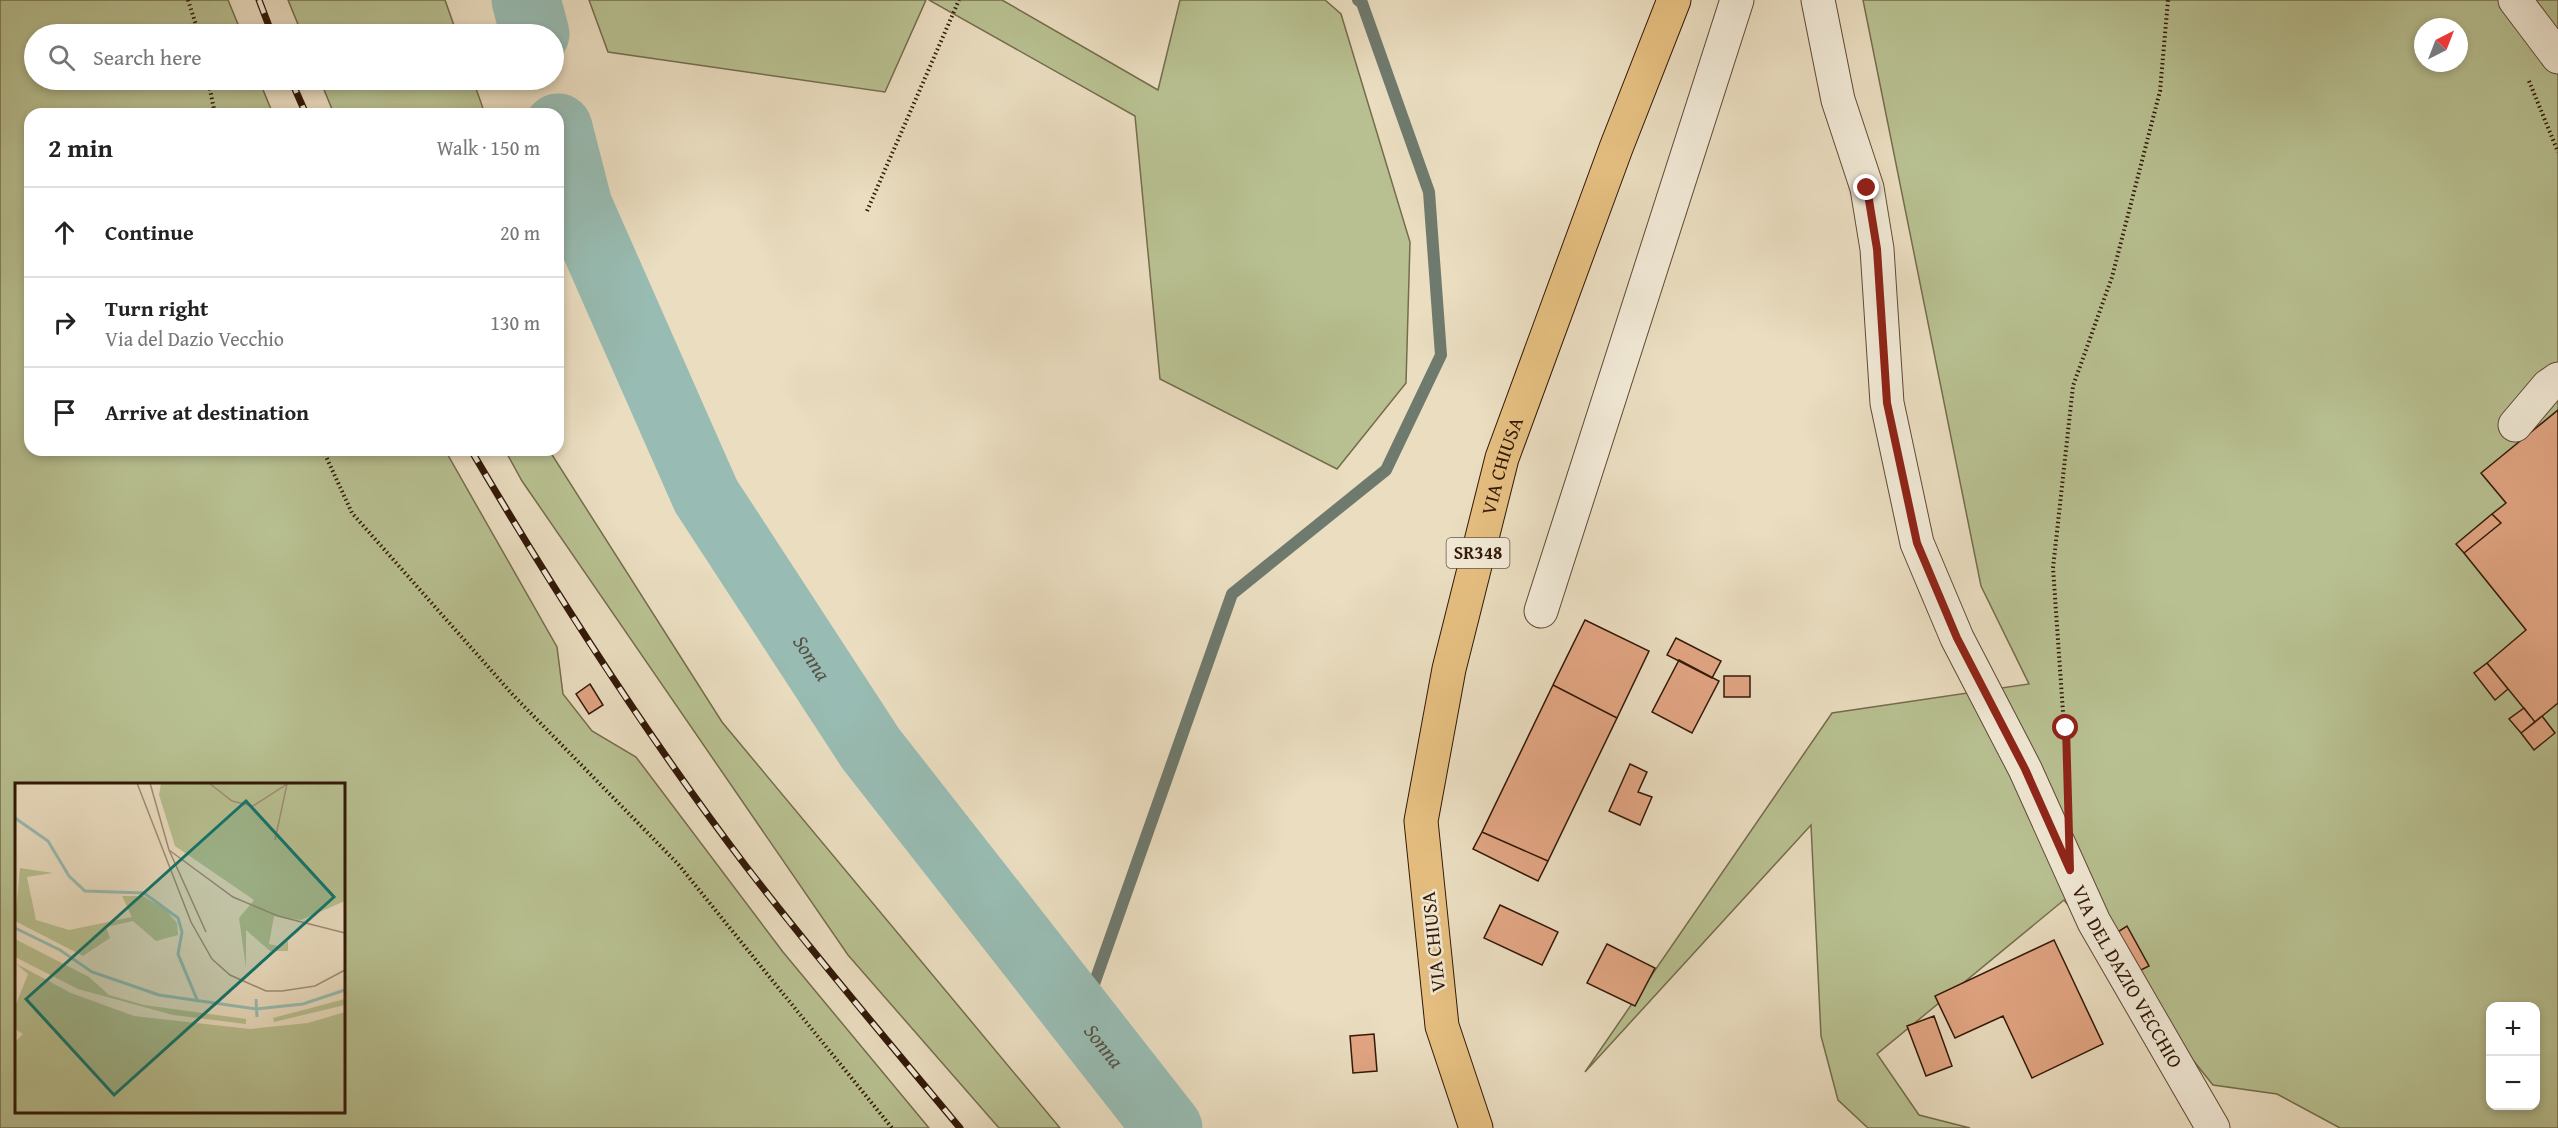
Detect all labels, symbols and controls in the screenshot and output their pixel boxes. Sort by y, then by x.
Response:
north arrow [2414,18,2468,72]
search box [24,24,564,90]
icon: search [45,41,78,74]
text: Search here [93,41,202,73]
text: 2 min [48,128,113,167]
text: Walk · 150 m [437,133,540,162]
route end [1853,174,1879,200]
icon: ahead [48,216,81,249]
text: Continue [105,216,194,248]
text: 20 m [500,218,540,247]
text: Turn right [105,292,208,324]
icon: right [48,306,81,339]
text: 130 m [490,308,540,337]
text: Via del Dazio Vecchio [105,324,284,353]
icon: arrive [48,396,81,429]
text: Arrive at destination [105,396,309,428]
street label: VIA CHIUSA [1473,413,1530,518]
road number: SR348 [1446,538,1510,568]
water label: Sonna [786,629,839,687]
route start [2052,714,2078,740]
inset map [15,783,345,1113]
street label: VIA DEL DAZIO VECCHIO [2065,880,2190,1073]
street label: VIA CHIUSA [1413,890,1452,994]
map controls [2486,1002,2540,1110]
button: + [2486,1002,2540,1056]
water label: Sonna [1077,1017,1132,1075]
button: − [2486,1056,2540,1110]

